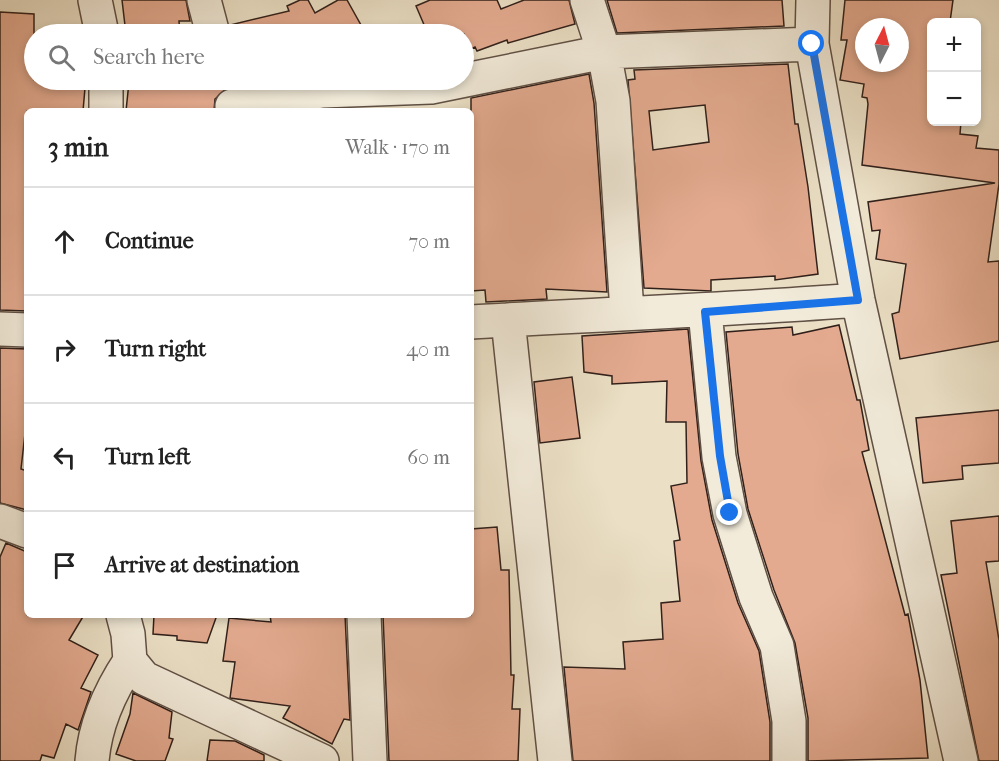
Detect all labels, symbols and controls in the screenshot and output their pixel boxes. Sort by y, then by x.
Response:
north arrow [855,18,909,72]
map controls [927,18,981,126]
button: + [927,18,981,72]
search box [24,24,474,90]
route start [798,30,824,56]
icon: search [45,41,78,74]
text: Search here [93,44,205,70]
button: − [927,72,981,126]
text: 3 min [48,132,109,163]
text: Walk · 170 m [345,136,450,159]
icon: ahead [48,225,81,258]
text: Continue [105,228,194,254]
text: 70 m [408,230,450,253]
icon: right [48,333,81,366]
text: Turn right [105,336,206,362]
text: 40 m [406,338,450,361]
icon: left [48,441,81,474]
text: Turn left [105,444,191,470]
text: 60 m [407,446,450,469]
route end [716,499,742,525]
icon: arrive [48,549,81,582]
text: Arrive at destination [105,552,299,578]

